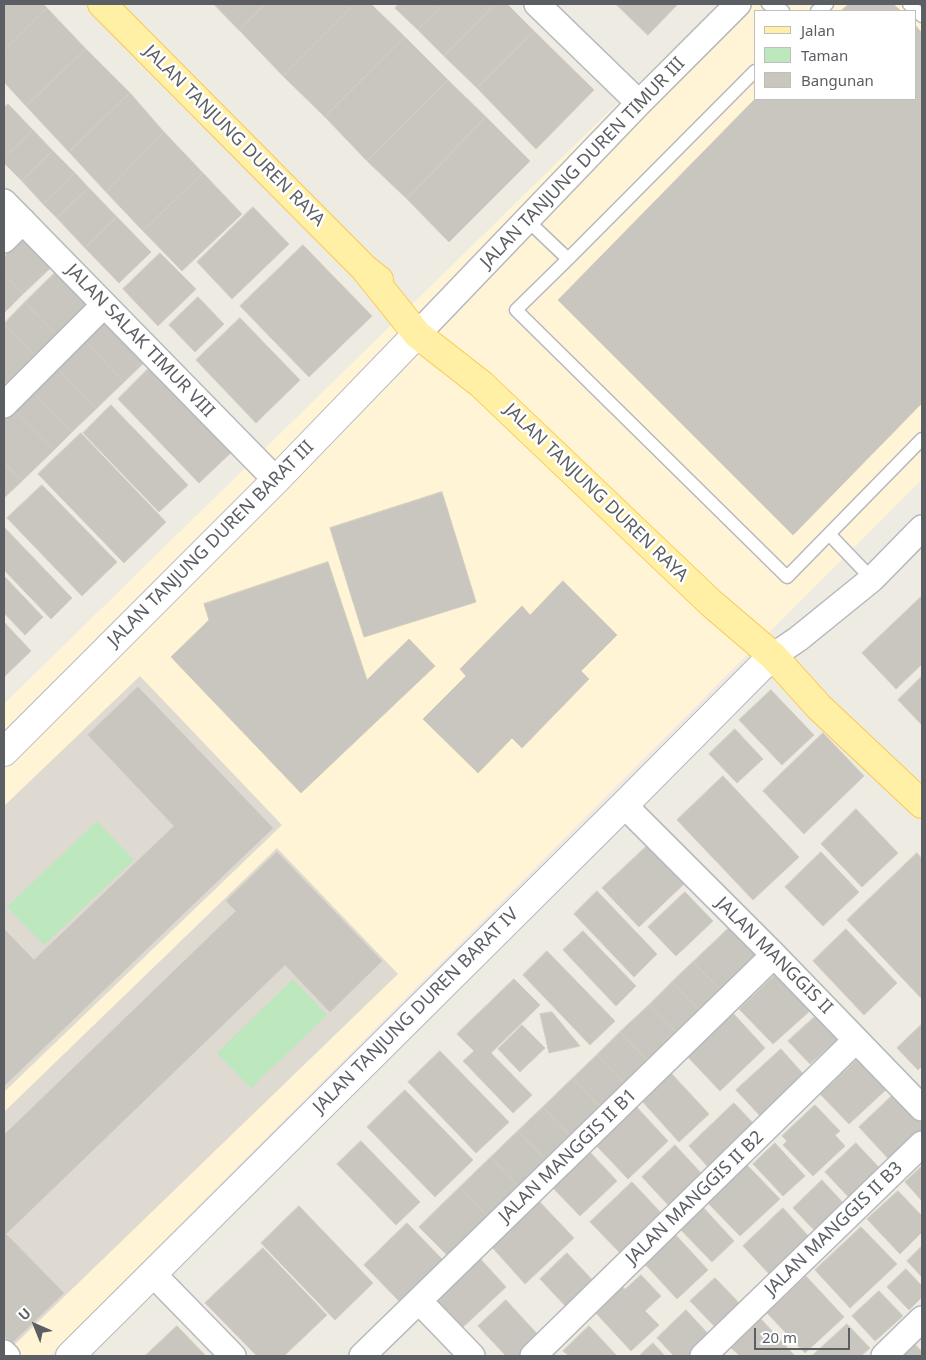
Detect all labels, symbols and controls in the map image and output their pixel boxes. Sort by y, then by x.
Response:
legend [754,10,916,100]
text: Jalan [801,20,835,40]
street label: JALAN TANJUNG DUREN RAYA [139,41,329,231]
text: Taman [801,45,848,65]
street label: JALAN TANJUNG DUREN TIMUR III [476,53,690,273]
text: Bangunan [801,70,874,90]
street label: JALAN SALAK TIMUR VIII [61,260,219,422]
street label: JALAN TANJUNG DUREN RAYA [500,399,692,587]
street label: JALAN TANJUNG DUREN BARAT III [103,436,319,652]
street label: JALAN MANGGIS II [711,893,837,1019]
street label: JALAN TANJUNG DUREN BARAT IV [309,904,523,1118]
street label: JALAN MANGGIS II B1 [495,1085,641,1227]
street label: JALAN MANGGIS II B2 [622,1127,768,1269]
street label: JALAN MANGGIS II B3 [761,1158,907,1300]
north arrow [10,1300,60,1350]
text: U [14,1303,35,1324]
scale bar [756,1318,852,1350]
text: 20 m [762,1327,797,1347]

